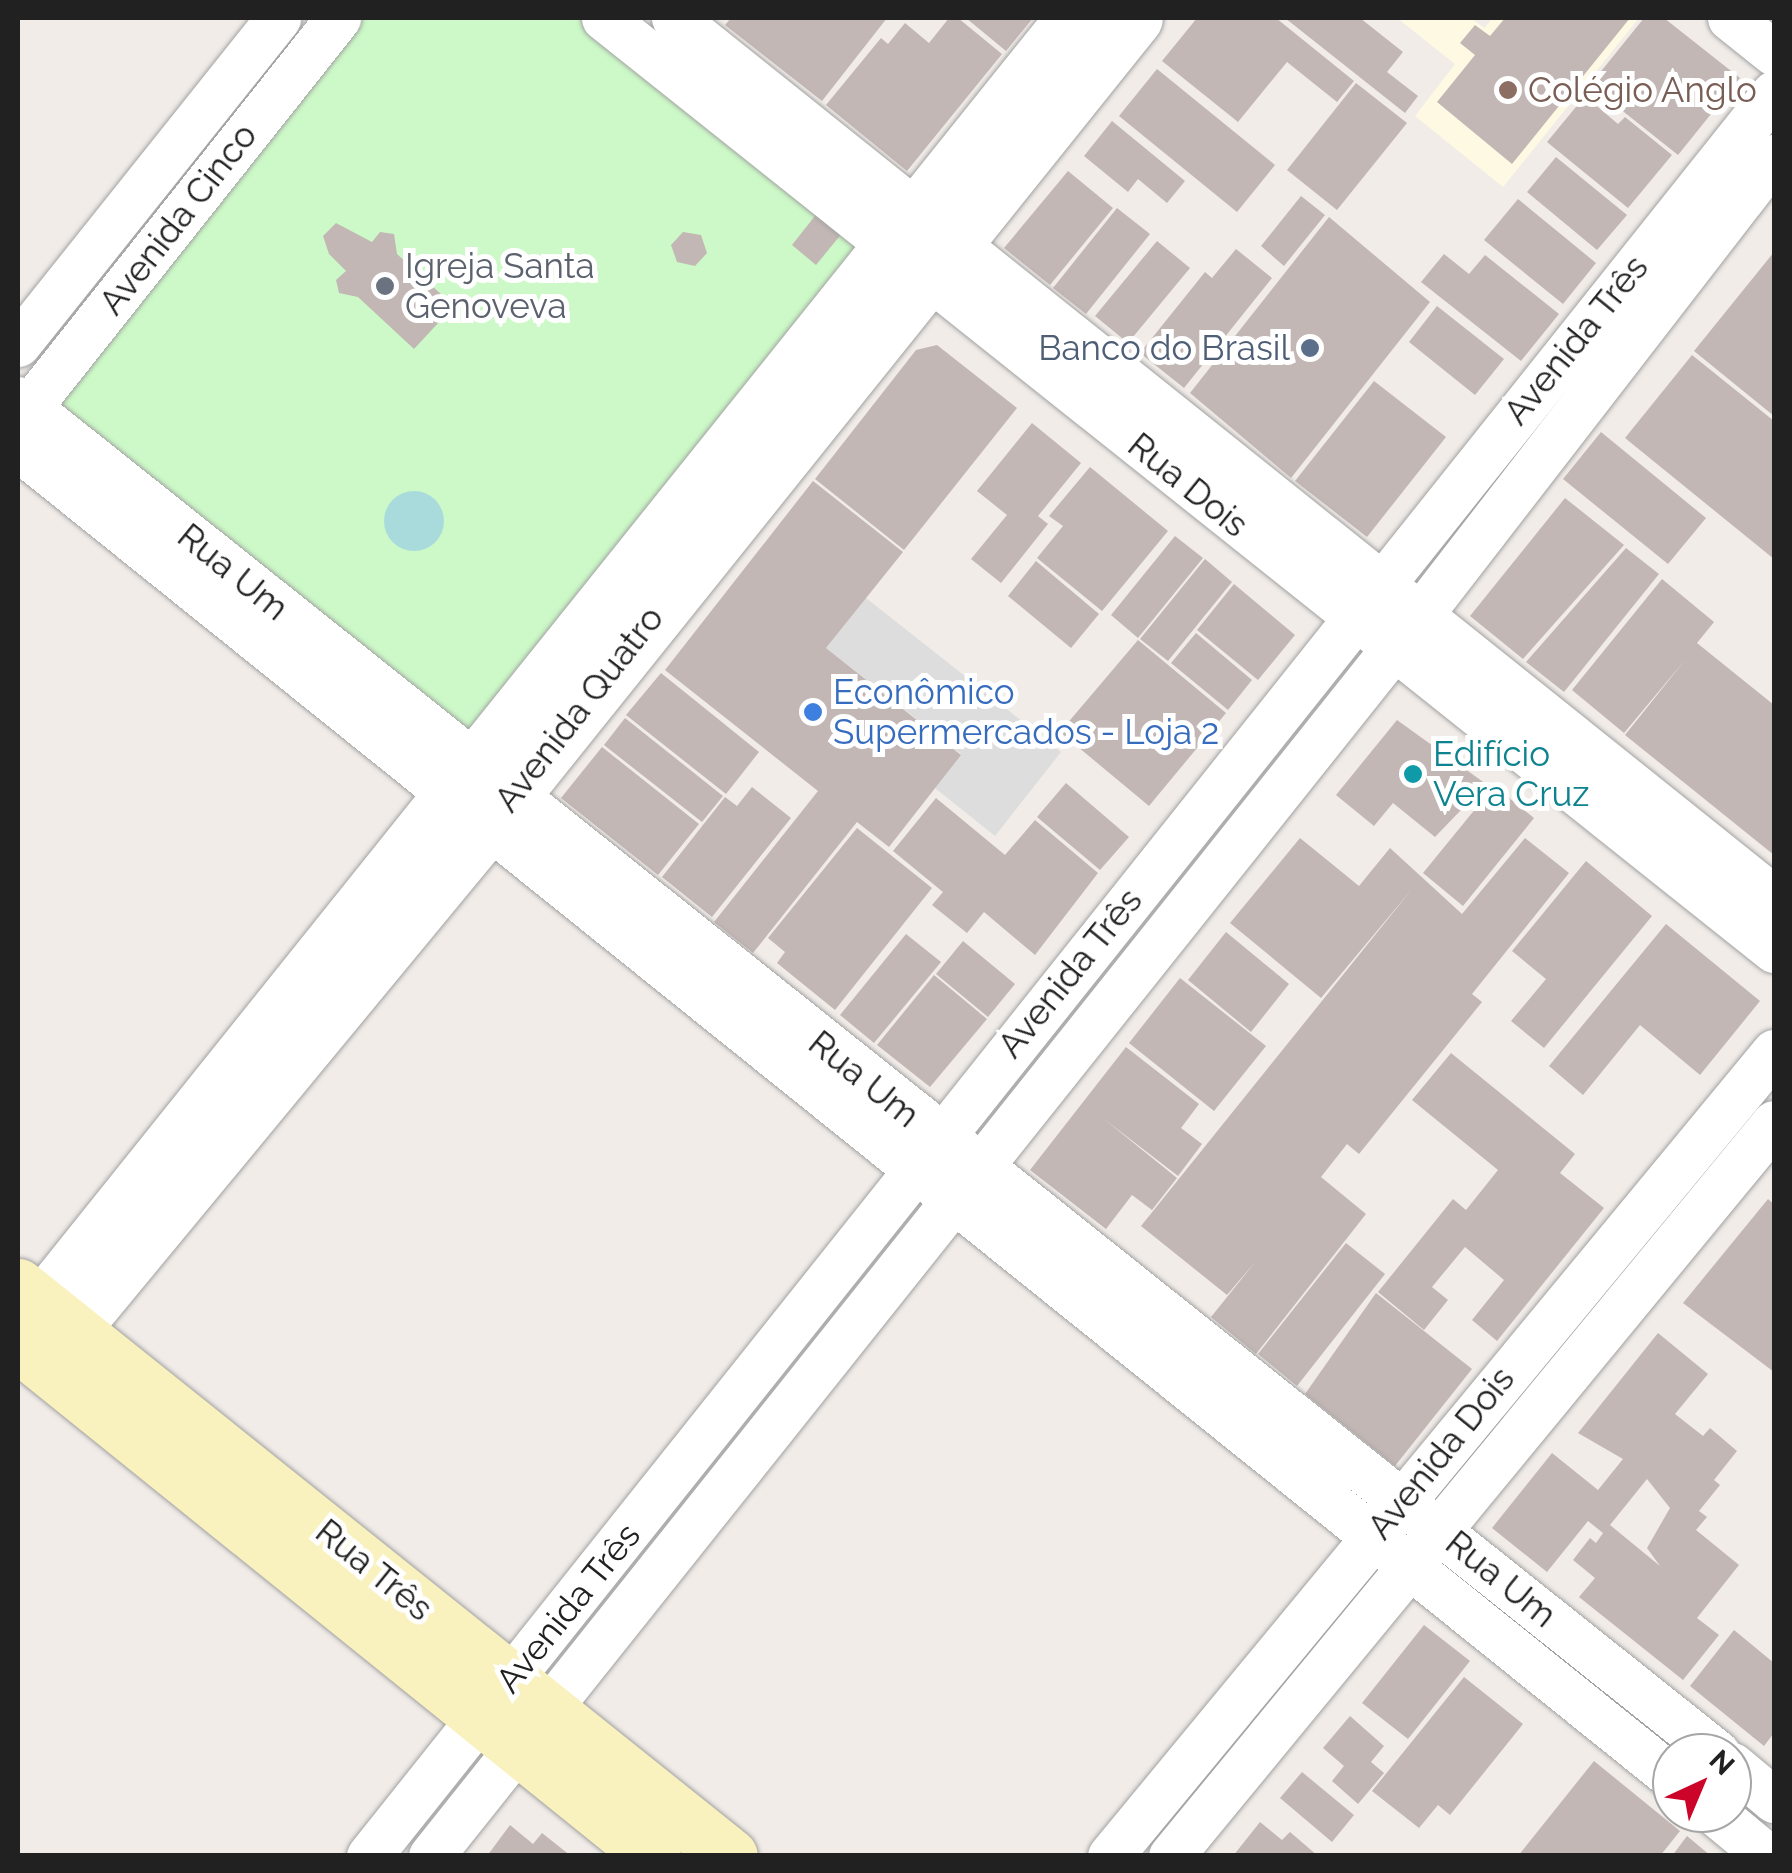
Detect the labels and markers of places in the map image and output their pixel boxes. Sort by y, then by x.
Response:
place label: Colégio Anglo [1528,69,1758,111]
marker: Colégio Anglo [1497,79,1519,101]
place label: Igreja Santa Genoveva [405,245,595,327]
marker: Igreja Santa Genoveva [374,275,396,297]
place label: Banco do Brasil [1038,327,1290,369]
marker: Banco do Brasil [1299,337,1321,359]
place label: Econômico Supermercados - Loja 2 [833,671,1219,753]
marker: Econômico Supermercados - Loja 2 [802,701,824,723]
place label: Edifício Vera Cruz [1433,733,1589,815]
marker: Edifício Vera Cruz [1402,763,1424,785]

